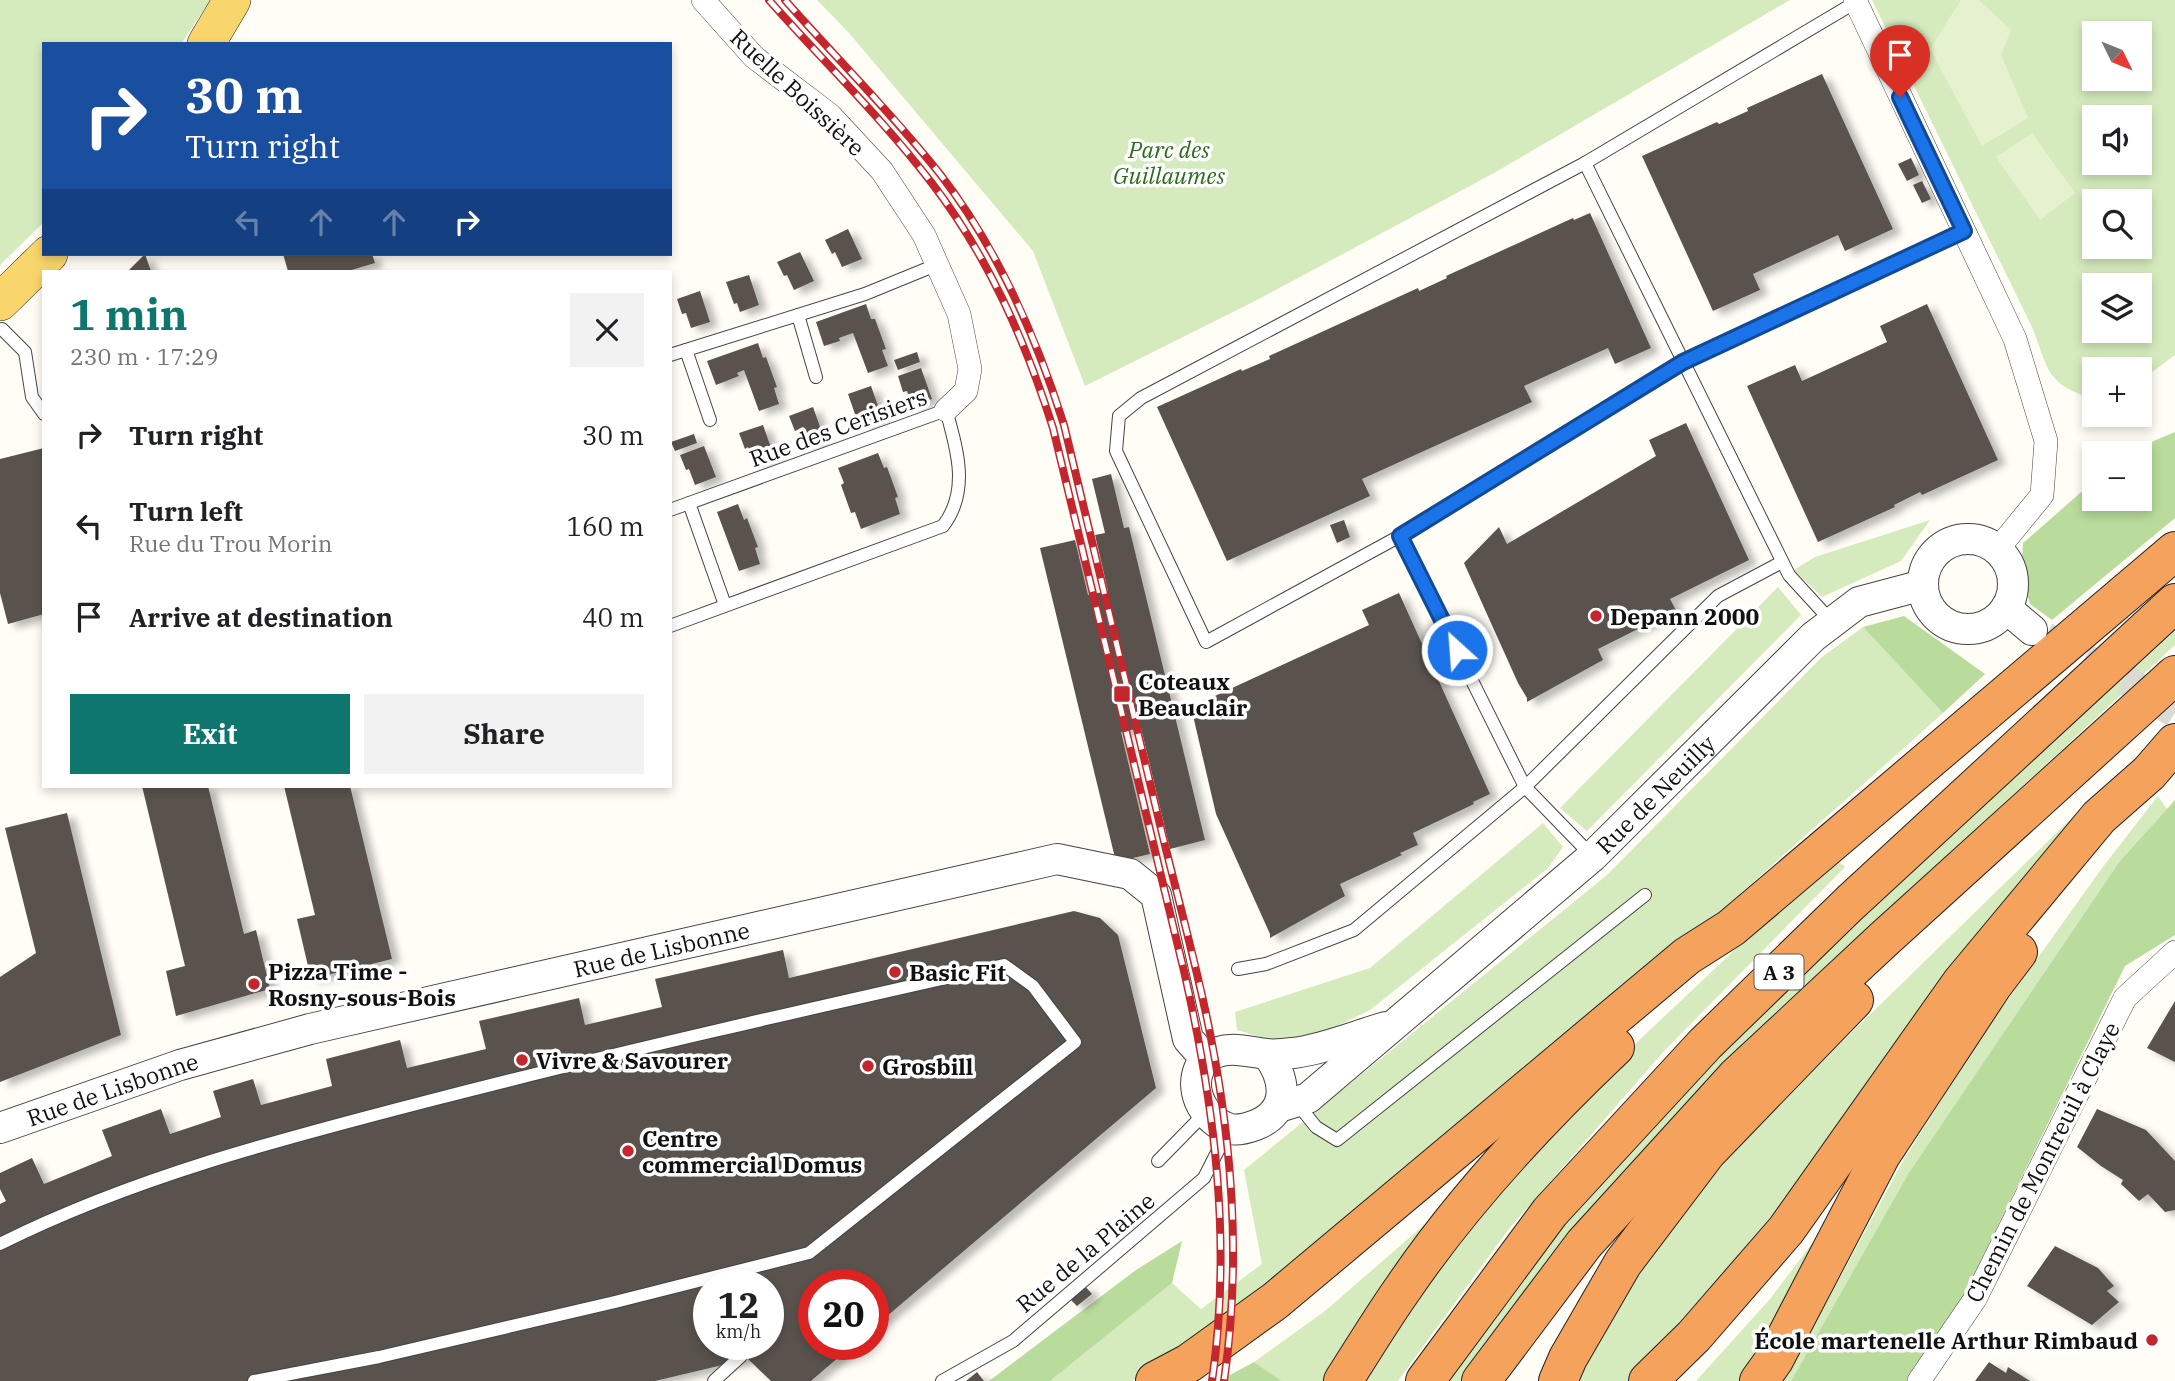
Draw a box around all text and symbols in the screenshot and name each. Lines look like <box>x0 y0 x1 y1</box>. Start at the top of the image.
north arrow <box>2082 21 2152 91</box>
map controls <box>2082 21 2152 511</box>
street label: Ruelle Boissière <box>724 22 872 162</box>
pin <box>1870 25 1930 97</box>
icon: arrive <box>1881 36 1919 74</box>
text: 30 m <box>185 63 303 126</box>
icon: right <box>70 70 161 161</box>
button: sound <box>2082 105 2152 175</box>
text: Turn right <box>185 125 340 167</box>
park label: Parc des Guillaumes <box>1113 134 1226 190</box>
button: search <box>2082 189 2152 259</box>
icon: left <box>229 203 267 241</box>
icon: ahead <box>302 203 340 241</box>
icon: ahead <box>375 203 413 241</box>
icon: right <box>448 203 486 241</box>
button: layers <box>2082 273 2152 343</box>
text: 1 min <box>70 287 188 342</box>
button: close <box>570 293 644 367</box>
text: 230 m · 17:29 <box>70 341 219 371</box>
button: + <box>2082 357 2152 427</box>
street label: Rue des Cerisiers <box>745 381 931 473</box>
icon: right <box>70 416 108 454</box>
text: Turn right <box>129 418 263 452</box>
text: 30 m <box>582 418 644 452</box>
button: − <box>2082 441 2152 511</box>
text: Turn left <box>129 494 243 528</box>
icon: left <box>70 507 108 545</box>
text: 160 m <box>566 509 644 543</box>
text: Rue du Trou Morin <box>129 528 332 558</box>
icon: arrive <box>70 598 108 636</box>
text: Arrive at destination <box>129 600 393 634</box>
text: 40 m <box>582 600 644 634</box>
place label: Depann 2000 <box>1610 601 1759 631</box>
marker: Depann 2000 <box>1588 608 1604 624</box>
position arrow <box>1420 613 1494 687</box>
place label: Coteaux Beauclair <box>1138 666 1248 722</box>
marker: Coteaux Beauclair <box>1112 684 1132 704</box>
button: Exit <box>70 694 350 774</box>
button: Share <box>364 694 644 774</box>
street label: Rue de Neuilly <box>1589 728 1722 860</box>
street label: Rue de Lisbonne <box>570 914 752 984</box>
road number: A 3 <box>1754 954 1803 990</box>
place label: Pizza Time - Rosny-sous-Bois <box>268 956 456 1012</box>
place label: Basic Fit <box>909 957 1006 987</box>
marker: Basic Fit <box>887 964 903 980</box>
marker: Pizza Time - Rosny-sous-Bois <box>246 976 262 992</box>
street label: Chemin de Montreuil à Claye <box>1958 1017 2126 1307</box>
place label: Vivre & Savourer <box>536 1045 729 1075</box>
street label: Rue de Lisbonne <box>23 1046 202 1133</box>
place label: Grosbill <box>882 1051 973 1081</box>
marker: Vivre & Savourer <box>514 1052 530 1068</box>
marker: Grosbill <box>860 1058 876 1074</box>
place label: Centre commercial Domus <box>642 1123 862 1179</box>
marker: Centre commercial Domus <box>620 1143 636 1159</box>
street label: Rue de la Plaine <box>1010 1185 1160 1319</box>
speed limit sign: 20 <box>798 1269 889 1360</box>
text: 12 <box>717 1282 760 1328</box>
text: km/h <box>716 1320 761 1343</box>
place label: École martenelle Arthur Rimbaud <box>1754 1325 2138 1355</box>
marker: École martenelle Arthur Rimbaud <box>2144 1332 2160 1348</box>

